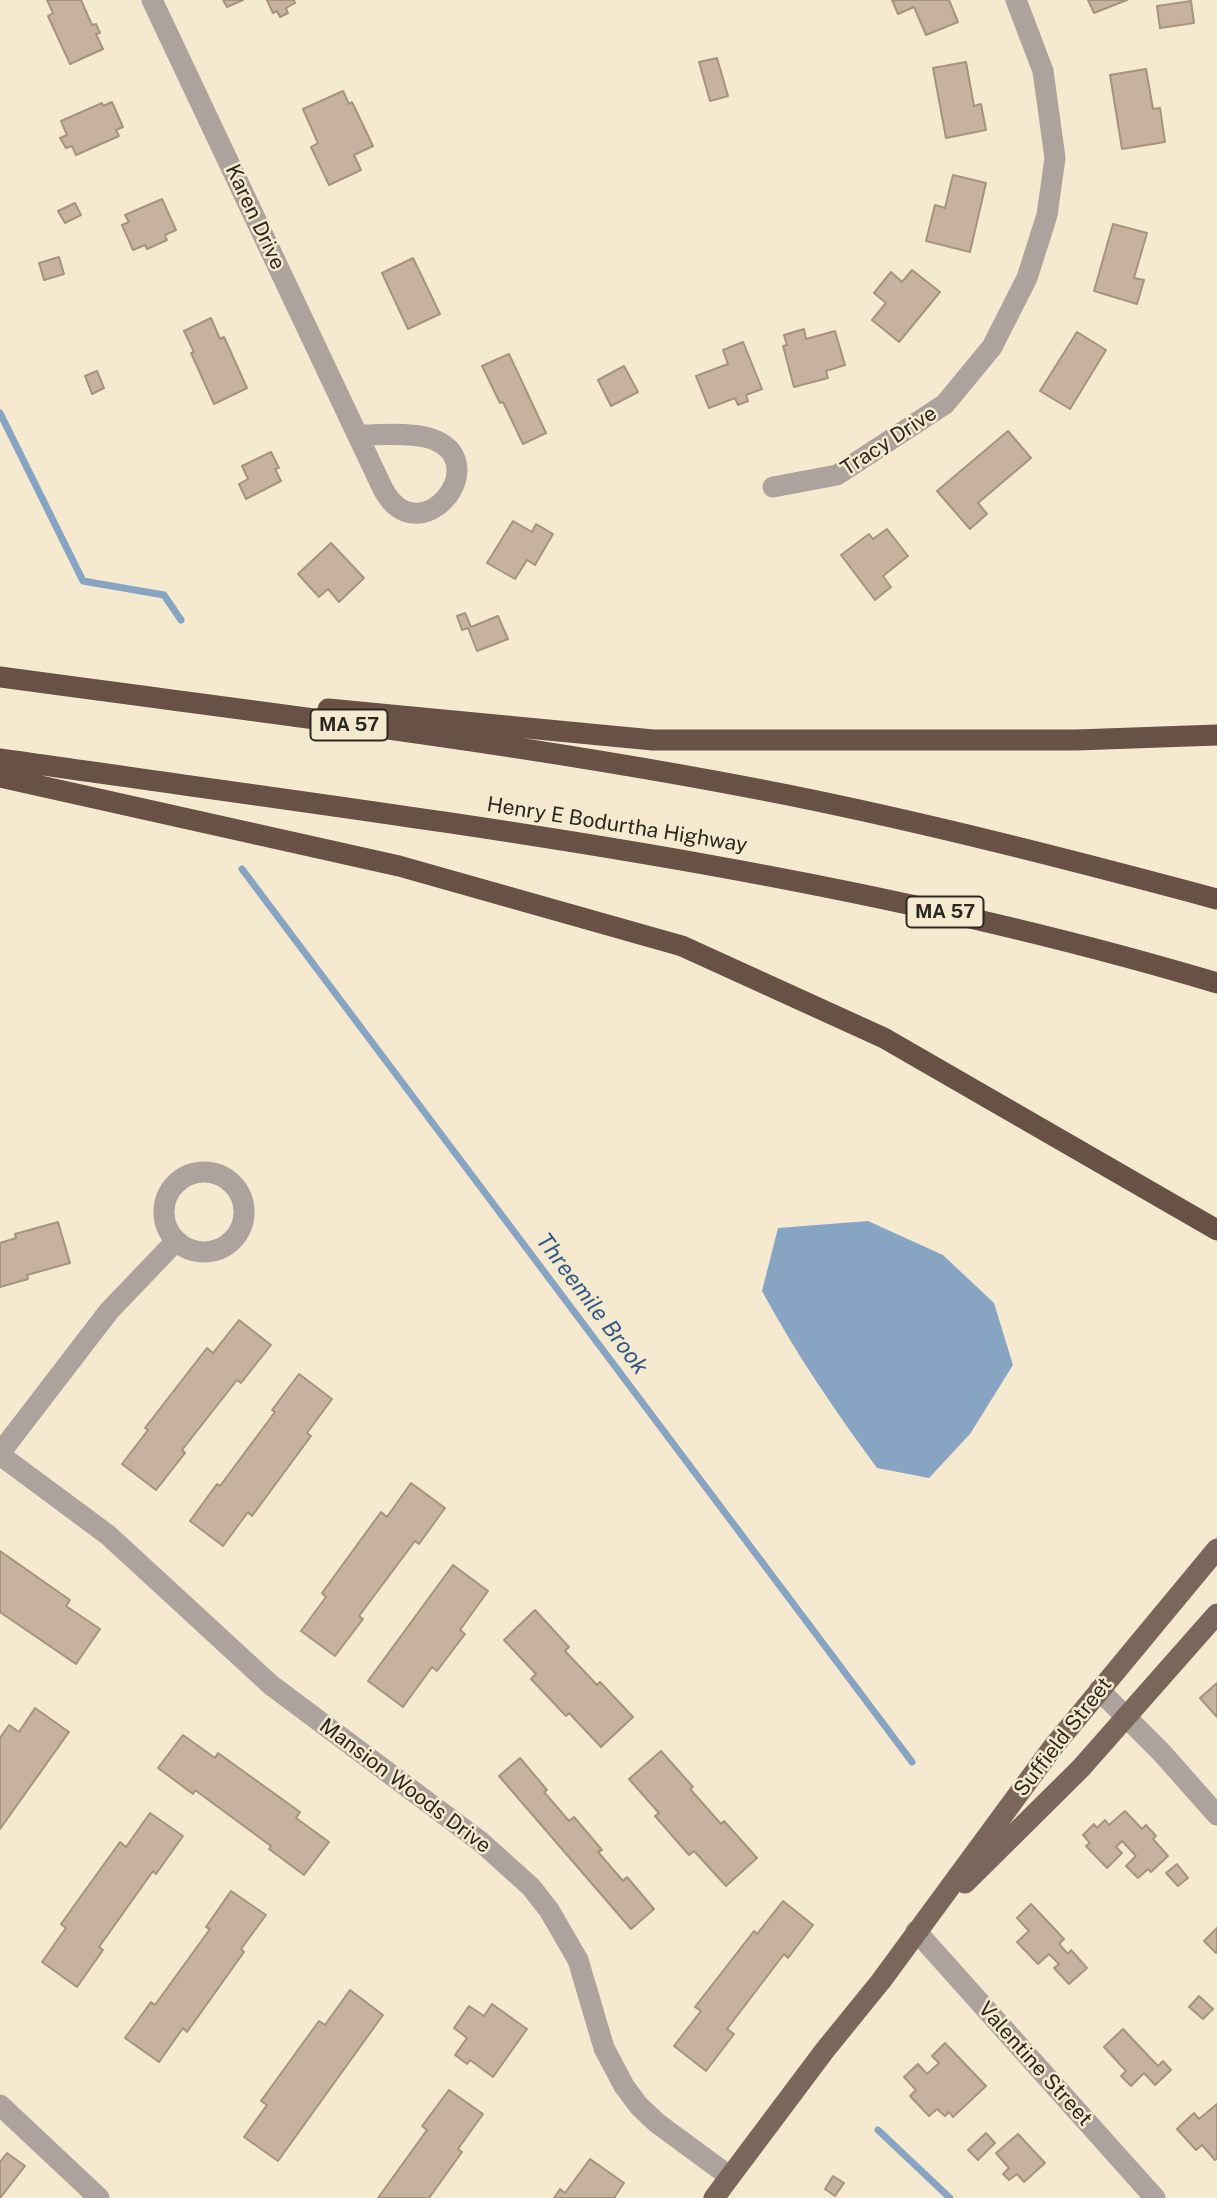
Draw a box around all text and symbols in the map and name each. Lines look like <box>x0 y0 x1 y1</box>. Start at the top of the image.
street label: Karen Drive <box>220 160 290 274</box>
street label: Tracy Drive <box>836 401 942 481</box>
road number: MA 57 <box>310 710 388 740</box>
street label: Henry E Bodurtha Highway <box>485 792 749 858</box>
road number: MA 57 <box>906 896 984 928</box>
water label: Threemile Brook <box>530 1228 654 1380</box>
street label: Suffield Street <box>1009 1672 1117 1802</box>
street label: Mansion Woods Drive <box>314 1713 496 1859</box>
street label: Valentine Street <box>973 1997 1097 2131</box>

